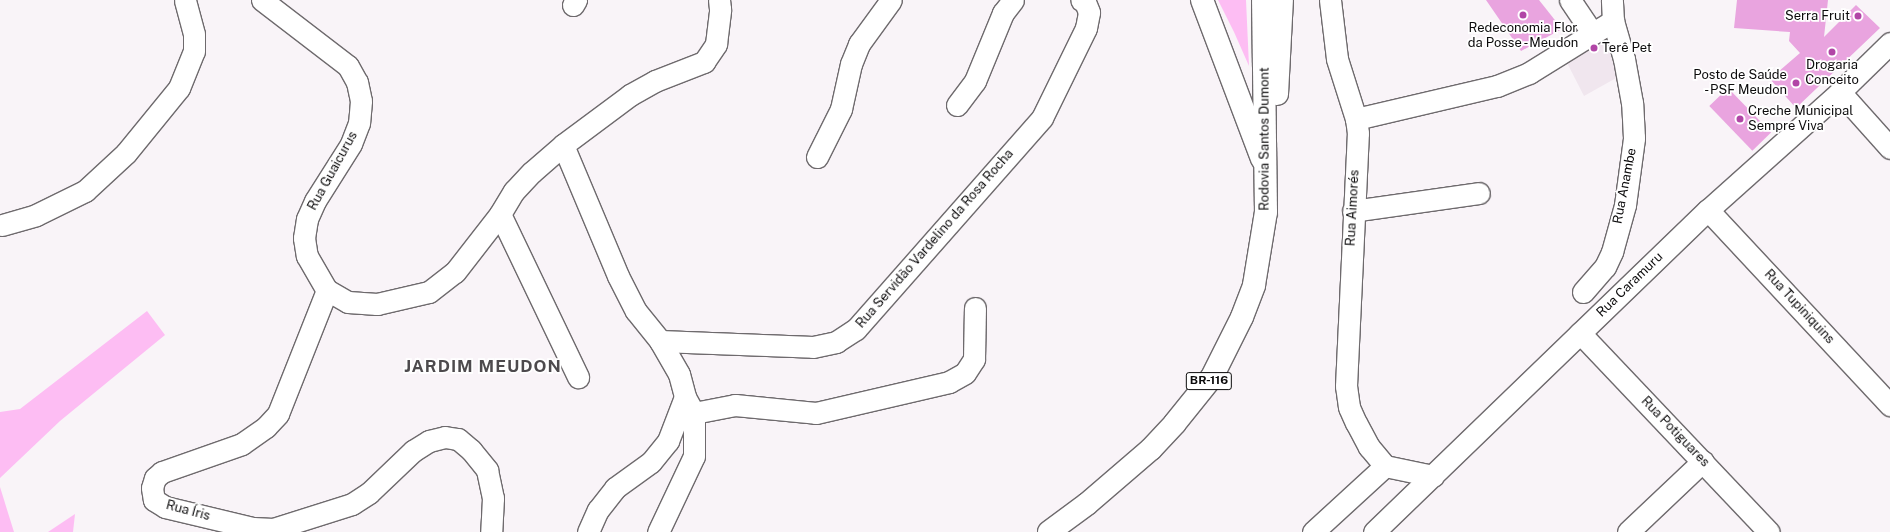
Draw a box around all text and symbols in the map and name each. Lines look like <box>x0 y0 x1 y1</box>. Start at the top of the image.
place label: Serra Fruit <box>1785 8 1850 24</box>
marker: Redeconomia Flor da Posse - Meudon <box>1518 10 1528 20</box>
marker: Serra Fruit <box>1853 11 1863 21</box>
place label: Redeconomia Flor da Posse - Meudon <box>1466 21 1580 52</box>
place label: Terê Pet <box>1602 40 1652 56</box>
marker: Terê Pet <box>1589 43 1599 53</box>
marker: Drogaria Conceito <box>1827 47 1837 57</box>
place label: Drogaria Conceito <box>1805 58 1859 89</box>
street label: Rodovia Santos Dumont <box>1257 67 1273 211</box>
place label: Posto de Saúde - PSF Meudon <box>1693 68 1787 99</box>
marker: Posto de Saúde - PSF Meudon <box>1790 77 1802 89</box>
place label: Creche Municipal Sempre Viva <box>1748 104 1853 135</box>
marker: Creche Municipal Sempre Viva <box>1735 114 1745 124</box>
street label: Rua Guaicurus <box>305 129 361 213</box>
street label: Rua Servidão Vardelino da Rosa Rocha <box>853 146 1017 332</box>
street label: Rua Anambe <box>1610 147 1640 225</box>
street label: Rua Aimorés <box>1343 169 1363 247</box>
street label: Rua Caramuru <box>1594 249 1666 321</box>
street label: Rua Tupiniquins <box>1761 267 1837 347</box>
district label: JARDIM MEUDON <box>404 357 562 377</box>
road number: BR-116 <box>1185 371 1233 391</box>
street label: Rua Potiguares <box>1638 394 1712 470</box>
street label: Rua Íris <box>164 498 212 524</box>

